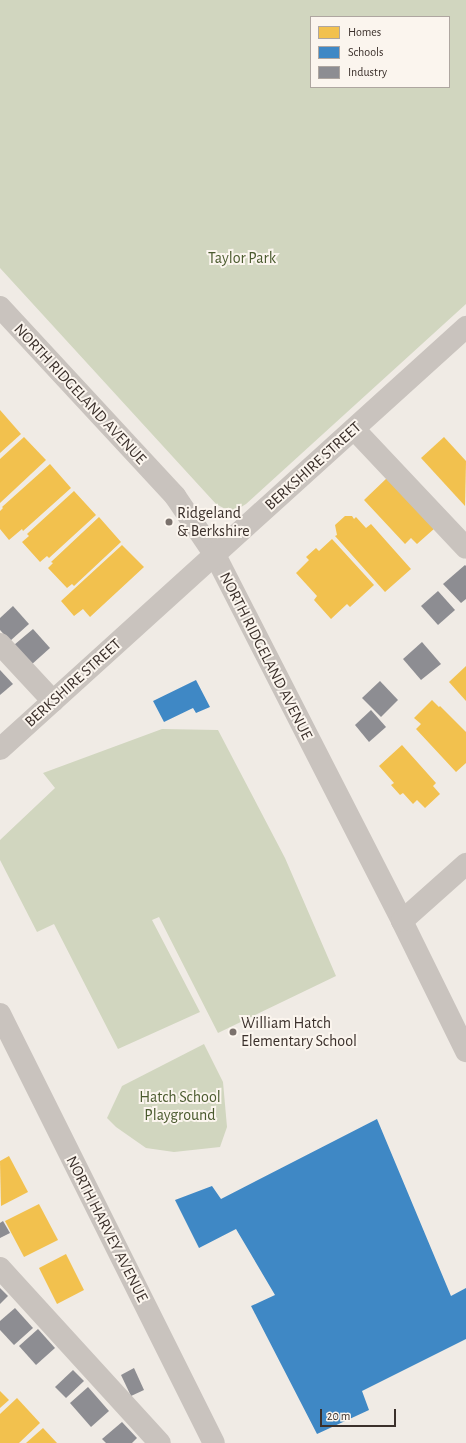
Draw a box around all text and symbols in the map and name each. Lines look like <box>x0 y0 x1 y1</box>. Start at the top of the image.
legend <box>310 16 450 88</box>
text: Homes <box>348 26 381 38</box>
text: Schools <box>348 46 383 58</box>
text: Industry <box>348 66 387 78</box>
park label: Taylor Park <box>208 248 276 268</box>
street label: NORTH RIDGELAND AVENUE <box>10 320 150 468</box>
street label: BERKSHIRE STREET <box>261 418 365 514</box>
place label: Ridgeland & Berkshire <box>177 503 250 541</box>
marker: Ridgeland & Berkshire <box>164 517 174 527</box>
street label: NORTH RIDGELAND AVENUE <box>215 569 317 743</box>
street label: BERKSHIRE STREET <box>21 635 125 731</box>
place label: William Hatch Elementary School <box>241 1013 357 1051</box>
marker: William Hatch Elementary School <box>228 1027 238 1037</box>
park label: Hatch School Playground <box>139 1087 221 1125</box>
street label: NORTH HARVEY AVENUE <box>62 1153 152 1305</box>
scale bar <box>322 1401 398 1427</box>
text: 20 m <box>327 1410 350 1422</box>

